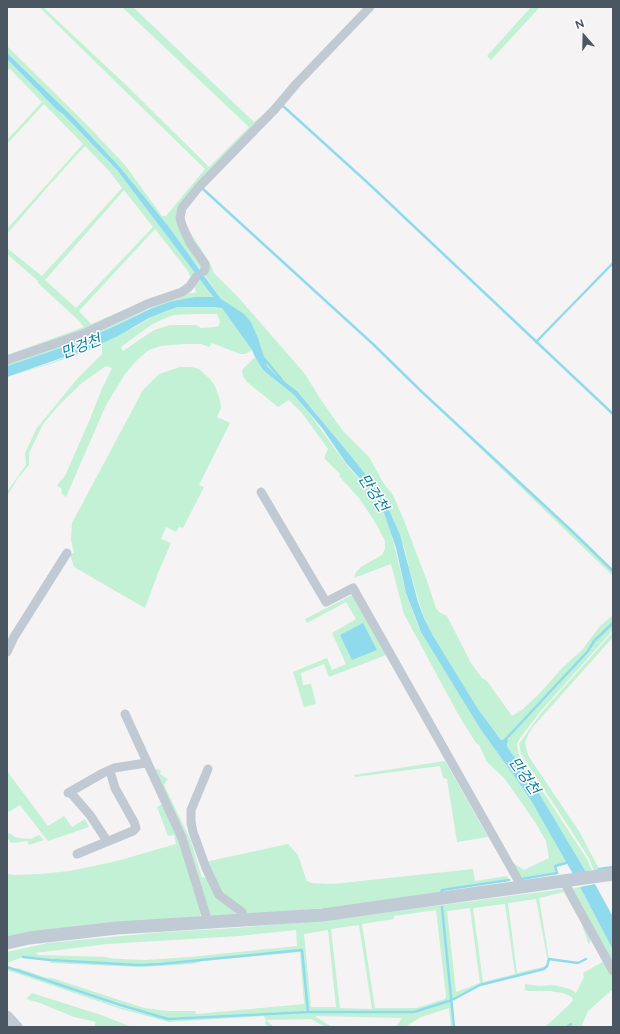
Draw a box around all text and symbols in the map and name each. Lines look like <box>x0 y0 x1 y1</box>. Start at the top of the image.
north arrow <box>564 16 604 56</box>
text: N <box>573 17 586 32</box>
water label: 만겅천 <box>58 331 104 363</box>
water label: 만겅천 <box>354 471 392 515</box>
water label: 만겅천 <box>505 754 543 798</box>

